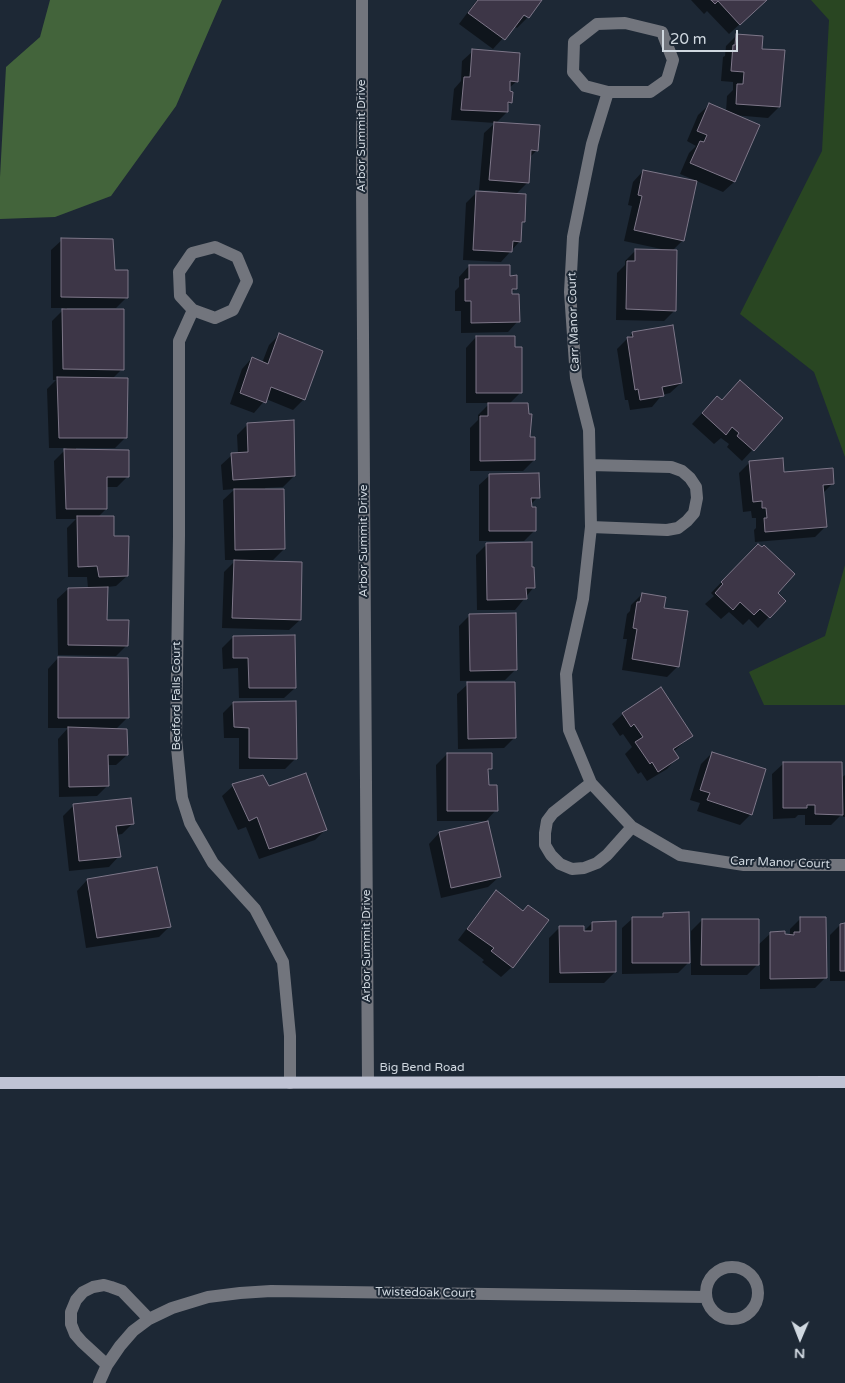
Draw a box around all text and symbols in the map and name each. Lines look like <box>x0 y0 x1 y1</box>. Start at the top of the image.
scale bar <box>665 20 741 52</box>
text: 20 m <box>670 30 707 48</box>
street label: Arbor Summit Drive <box>355 80 369 192</box>
street label: Carr Manor Court <box>565 272 583 372</box>
street label: Arbor Summit Drive <box>357 485 371 597</box>
street label: Bedford Falls Court <box>170 641 184 751</box>
street label: Carr Manor Court <box>730 854 830 872</box>
street label: Arbor Summit Drive <box>360 890 374 1002</box>
street label: Big Bend Road <box>379 1061 465 1075</box>
street label: Twistedoak Court <box>375 1285 475 1301</box>
north arrow <box>775 1313 825 1363</box>
text: N <box>794 1345 806 1362</box>

